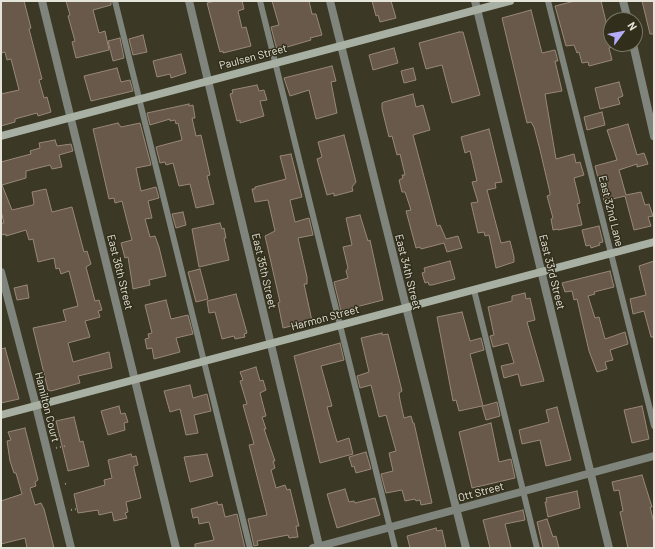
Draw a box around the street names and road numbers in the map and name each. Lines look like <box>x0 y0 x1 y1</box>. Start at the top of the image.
street label: Paulsen Street <box>218 42 288 72</box>
street label: East 32nd Lane <box>596 174 626 248</box>
street label: East 35th Street <box>249 232 279 310</box>
street label: East 36th Street <box>104 233 136 311</box>
street label: East 34th Street <box>392 233 424 311</box>
street label: East 33rd Street <box>536 233 568 311</box>
street label: Harmon Street <box>289 303 361 333</box>
street label: Hamilton Court <box>32 371 62 443</box>
street label: Ott Street <box>457 480 505 504</box>

